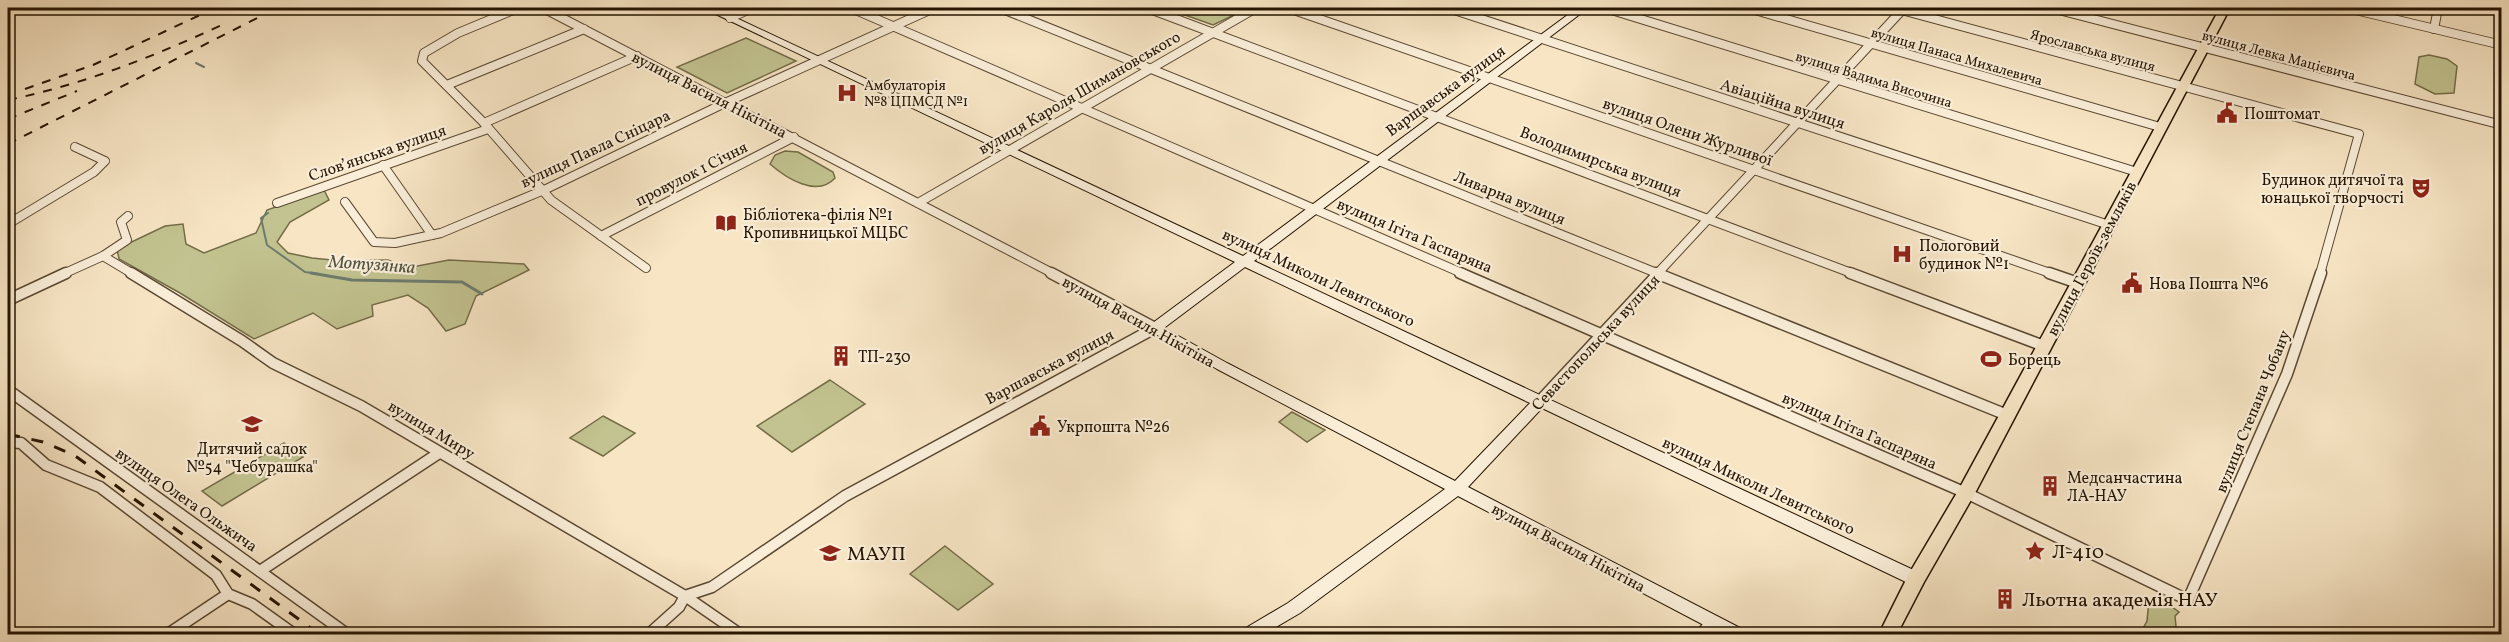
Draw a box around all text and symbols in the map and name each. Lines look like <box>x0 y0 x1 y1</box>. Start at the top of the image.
street label: вулиця Панаса Михалевича <box>1869 24 2045 91</box>
street label: Ярославська вулиця <box>2028 26 2157 77</box>
street label: вулиця Кароля Шимановського <box>975 27 1185 161</box>
street label: вулиця Левка Мацієвича <box>2200 27 2358 86</box>
street label: Варшавська вулиця <box>1382 41 1510 143</box>
street label: вулиця Василя Нікітіна <box>628 47 791 145</box>
street label: вулиця Вадима Височина <box>1793 48 1954 113</box>
street label: Авіаційна вулиця <box>1717 74 1848 135</box>
place label: Амбулаторія №8 ЦПМСД №1 <box>864 77 968 112</box>
hospital icon: Амбулаторія №8 ЦПМСД №1 <box>835 81 859 105</box>
street label: вулиця Олени Журливої <box>1599 93 1775 172</box>
public building icon: Поштомат <box>2215 101 2239 125</box>
place label: Поштомат <box>2244 104 2320 126</box>
street label: вулиця Павла Сніцара <box>517 105 674 194</box>
street label: Словʼянська вулиця <box>306 120 449 188</box>
street label: Володимирська вулиця <box>1516 122 1684 204</box>
street label: провулок 1 Січня <box>632 137 752 213</box>
street label: Ливарна вулиця <box>1450 166 1568 231</box>
place label: Будинок дитячої та юнацької творчості <box>2261 170 2404 210</box>
theatre icon: Будинок дитячої та юнацької творчості <box>2409 176 2433 200</box>
street label: вулиця Героїв-земляків <box>2043 178 2143 340</box>
street label: вулиця Ігіта Гаспаряна <box>1333 194 1496 280</box>
place label: Бібліотека-філія №1 Кропивницької МЦБС <box>743 205 909 245</box>
library icon: Бібліотека-філія №1 Кропивницької МЦБС <box>714 211 738 235</box>
street label: вулиця Миколи Левитського <box>1218 224 1418 333</box>
place label: Пологовий будинок №1 <box>1919 236 2009 276</box>
hospital icon: Пологовий будинок №1 <box>1890 242 1914 266</box>
water label: Мотузянка <box>327 250 416 281</box>
street label: Севастопольська вулиця <box>1527 270 1666 416</box>
public building icon: Нова Пошта №6 <box>2120 271 2144 295</box>
street label: вулиця Василя Нікітіна <box>1058 272 1218 374</box>
place label: Нова Пошта №6 <box>2149 274 2268 296</box>
street label: Варшавська вулиця <box>982 324 1118 411</box>
street label: вулиця Степана Чобану <box>2211 327 2297 496</box>
building icon: ТП-230 <box>829 344 853 368</box>
place label: ТП-230 <box>858 347 911 369</box>
sports icon: Борець <box>1979 347 2003 371</box>
place label: Борець <box>2008 350 2061 372</box>
street label: вулиця Ігіта Гаспаряна <box>1778 388 1940 476</box>
street label: вулиця Миру <box>383 396 479 466</box>
school or university icon: Дитячий садок №54 "Чебурашка" <box>240 412 264 436</box>
public building icon: Укрпошта №26 <box>1028 414 1052 438</box>
place label: Укрпошта №26 <box>1057 417 1170 439</box>
street label: вулиця Миколи Левитського <box>1658 432 1858 541</box>
place label: Дитячий садок №54 "Чебурашка" <box>186 439 318 479</box>
street label: вулиця Олега Ольжича <box>110 443 261 558</box>
place label: Медсанчастина ЛА-НАУ <box>2067 468 2182 508</box>
building icon: Медсанчастина ЛА-НАУ <box>2038 474 2062 498</box>
street label: вулиця Василя Нікітіна <box>1487 499 1649 599</box>
place icon: Л-410 <box>2023 539 2047 563</box>
place label: Л-410 <box>2052 539 2104 567</box>
school or university icon: МАУП <box>818 541 842 565</box>
place label: МАУП <box>847 541 906 569</box>
building icon: Льотна академія НАУ <box>1993 587 2017 611</box>
place label: Льотна академія НАУ <box>2022 587 2218 615</box>

